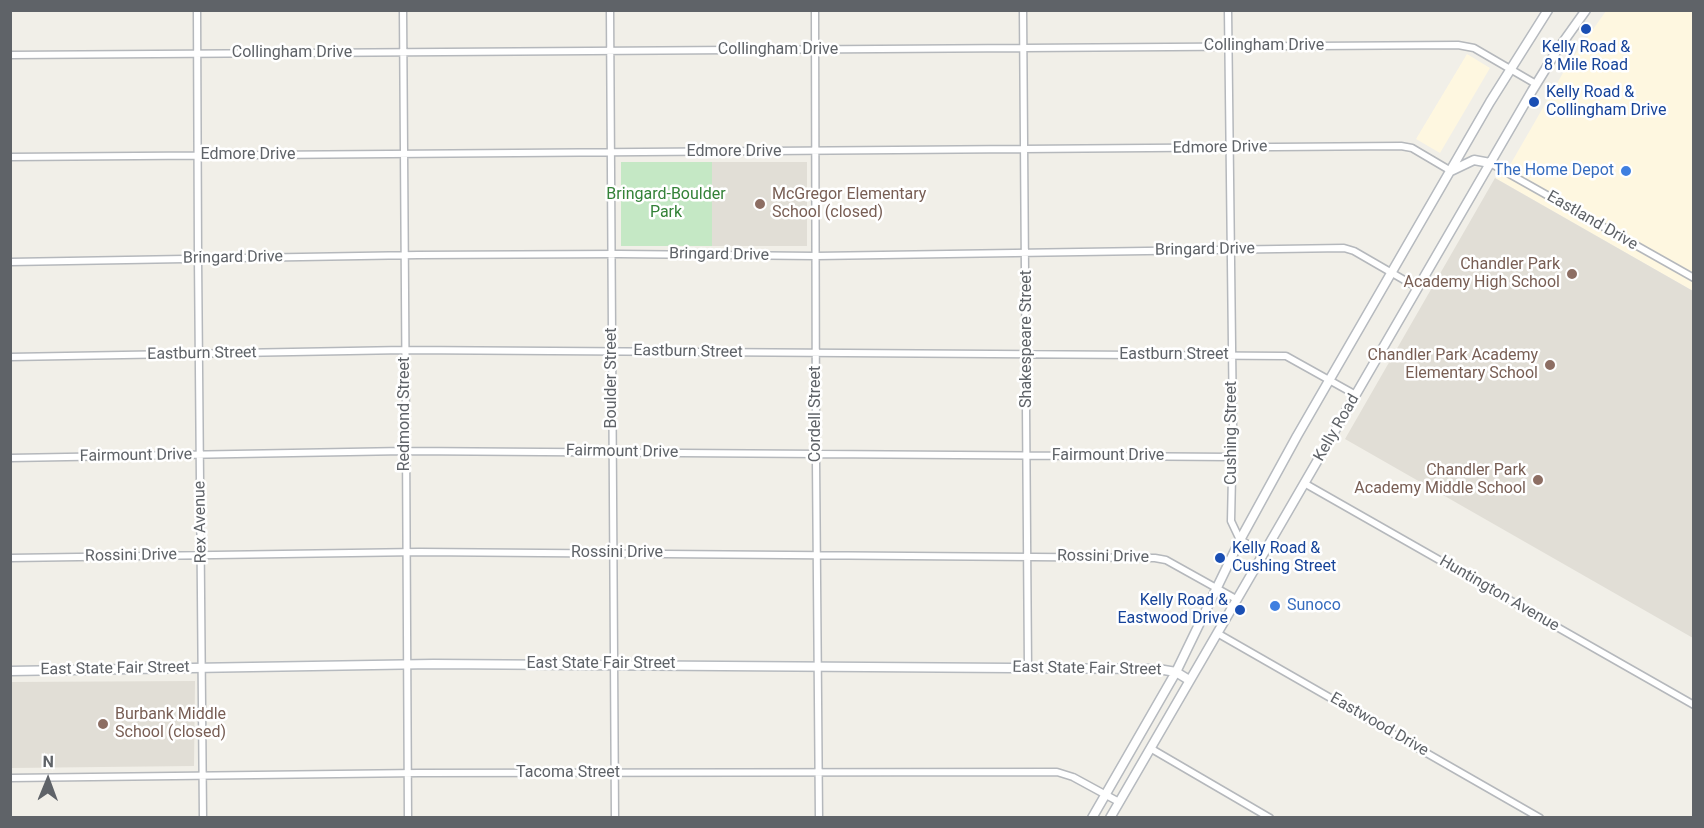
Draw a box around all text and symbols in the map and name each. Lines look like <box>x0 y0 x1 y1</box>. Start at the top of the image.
marker: Kelly Road & 8 Mile Road <box>1579 22 1593 36</box>
street label: Collingham Drive <box>1204 36 1324 56</box>
place label: Kelly Road & 8 Mile Road <box>1542 38 1630 76</box>
street label: Collingham Drive <box>718 40 838 60</box>
street label: Collingham Drive <box>232 43 352 63</box>
place label: Kelly Road & Collingham Drive <box>1546 83 1666 121</box>
marker: Kelly Road & Collingham Drive <box>1527 95 1541 109</box>
street label: Edmore Drive <box>1172 138 1268 158</box>
street label: Edmore Drive <box>687 142 781 162</box>
street label: Edmore Drive <box>201 145 295 165</box>
place label: The Home Depot <box>1494 161 1614 181</box>
marker: The Home Depot <box>1619 164 1633 178</box>
park label: Bringard-Boulder Park <box>606 185 726 223</box>
place label: McGregor Elementary School (closed) <box>772 185 926 223</box>
street label: Eastland Drive <box>1543 187 1641 255</box>
marker: McGregor Elementary School (closed) <box>753 197 767 211</box>
street label: Bringard Drive <box>1155 240 1255 260</box>
street label: Bringard Drive <box>669 245 769 265</box>
street label: Bringard Drive <box>183 248 283 268</box>
place label: Chandler Park Academy High School <box>1404 255 1560 293</box>
marker: Chandler Park Academy High School <box>1565 267 1579 281</box>
street label: Shakespeare Street <box>1017 270 1037 408</box>
street label: Boulder Street <box>602 328 622 428</box>
street label: Eastburn Street <box>633 341 743 363</box>
street label: Eastburn Street <box>147 343 257 365</box>
street label: Eastburn Street <box>1119 345 1229 365</box>
place label: Chandler Park Academy Elementary School <box>1368 346 1538 384</box>
street label: Redmond Street <box>395 357 415 471</box>
marker: Chandler Park Academy Elementary School <box>1543 358 1557 372</box>
street label: Cordell Street <box>806 366 826 462</box>
street label: Cushing Street <box>1222 381 1242 485</box>
street label: Kelly Road <box>1310 391 1364 465</box>
street label: Fairmount Drive <box>566 441 678 463</box>
street label: Fairmount Drive <box>80 445 192 467</box>
street label: Fairmount Drive <box>1052 446 1164 466</box>
place label: Chandler Park Academy Middle School <box>1354 461 1526 499</box>
marker: Chandler Park Academy Middle School <box>1531 473 1545 487</box>
street label: Rex Avenue <box>191 481 211 563</box>
place label: Kelly Road & Cushing Street <box>1232 539 1336 577</box>
street label: Rossini Drive <box>571 543 663 563</box>
street label: Rossini Drive <box>85 546 177 566</box>
street label: Rossini Drive <box>1057 547 1149 567</box>
marker: Kelly Road & Cushing Street <box>1213 551 1227 565</box>
street label: Huntington Avenue <box>1436 552 1562 636</box>
place label: Kelly Road & Eastwood Drive <box>1118 591 1228 629</box>
place label: Sunoco <box>1287 596 1341 616</box>
marker: Sunoco <box>1268 599 1282 613</box>
marker: Kelly Road & Eastwood Drive <box>1233 603 1247 617</box>
street label: East State Fair Street <box>526 654 676 674</box>
street label: East State Fair Street <box>40 658 190 680</box>
street label: East State Fair Street <box>1012 658 1162 680</box>
street label: Eastwood Drive <box>1326 689 1432 761</box>
place label: Burbank Middle School (closed) <box>115 705 226 743</box>
marker: Burbank Middle School (closed) <box>96 717 110 731</box>
north arrow <box>18 750 78 810</box>
text: N <box>43 752 54 771</box>
street label: Tacoma Street <box>516 763 620 783</box>

